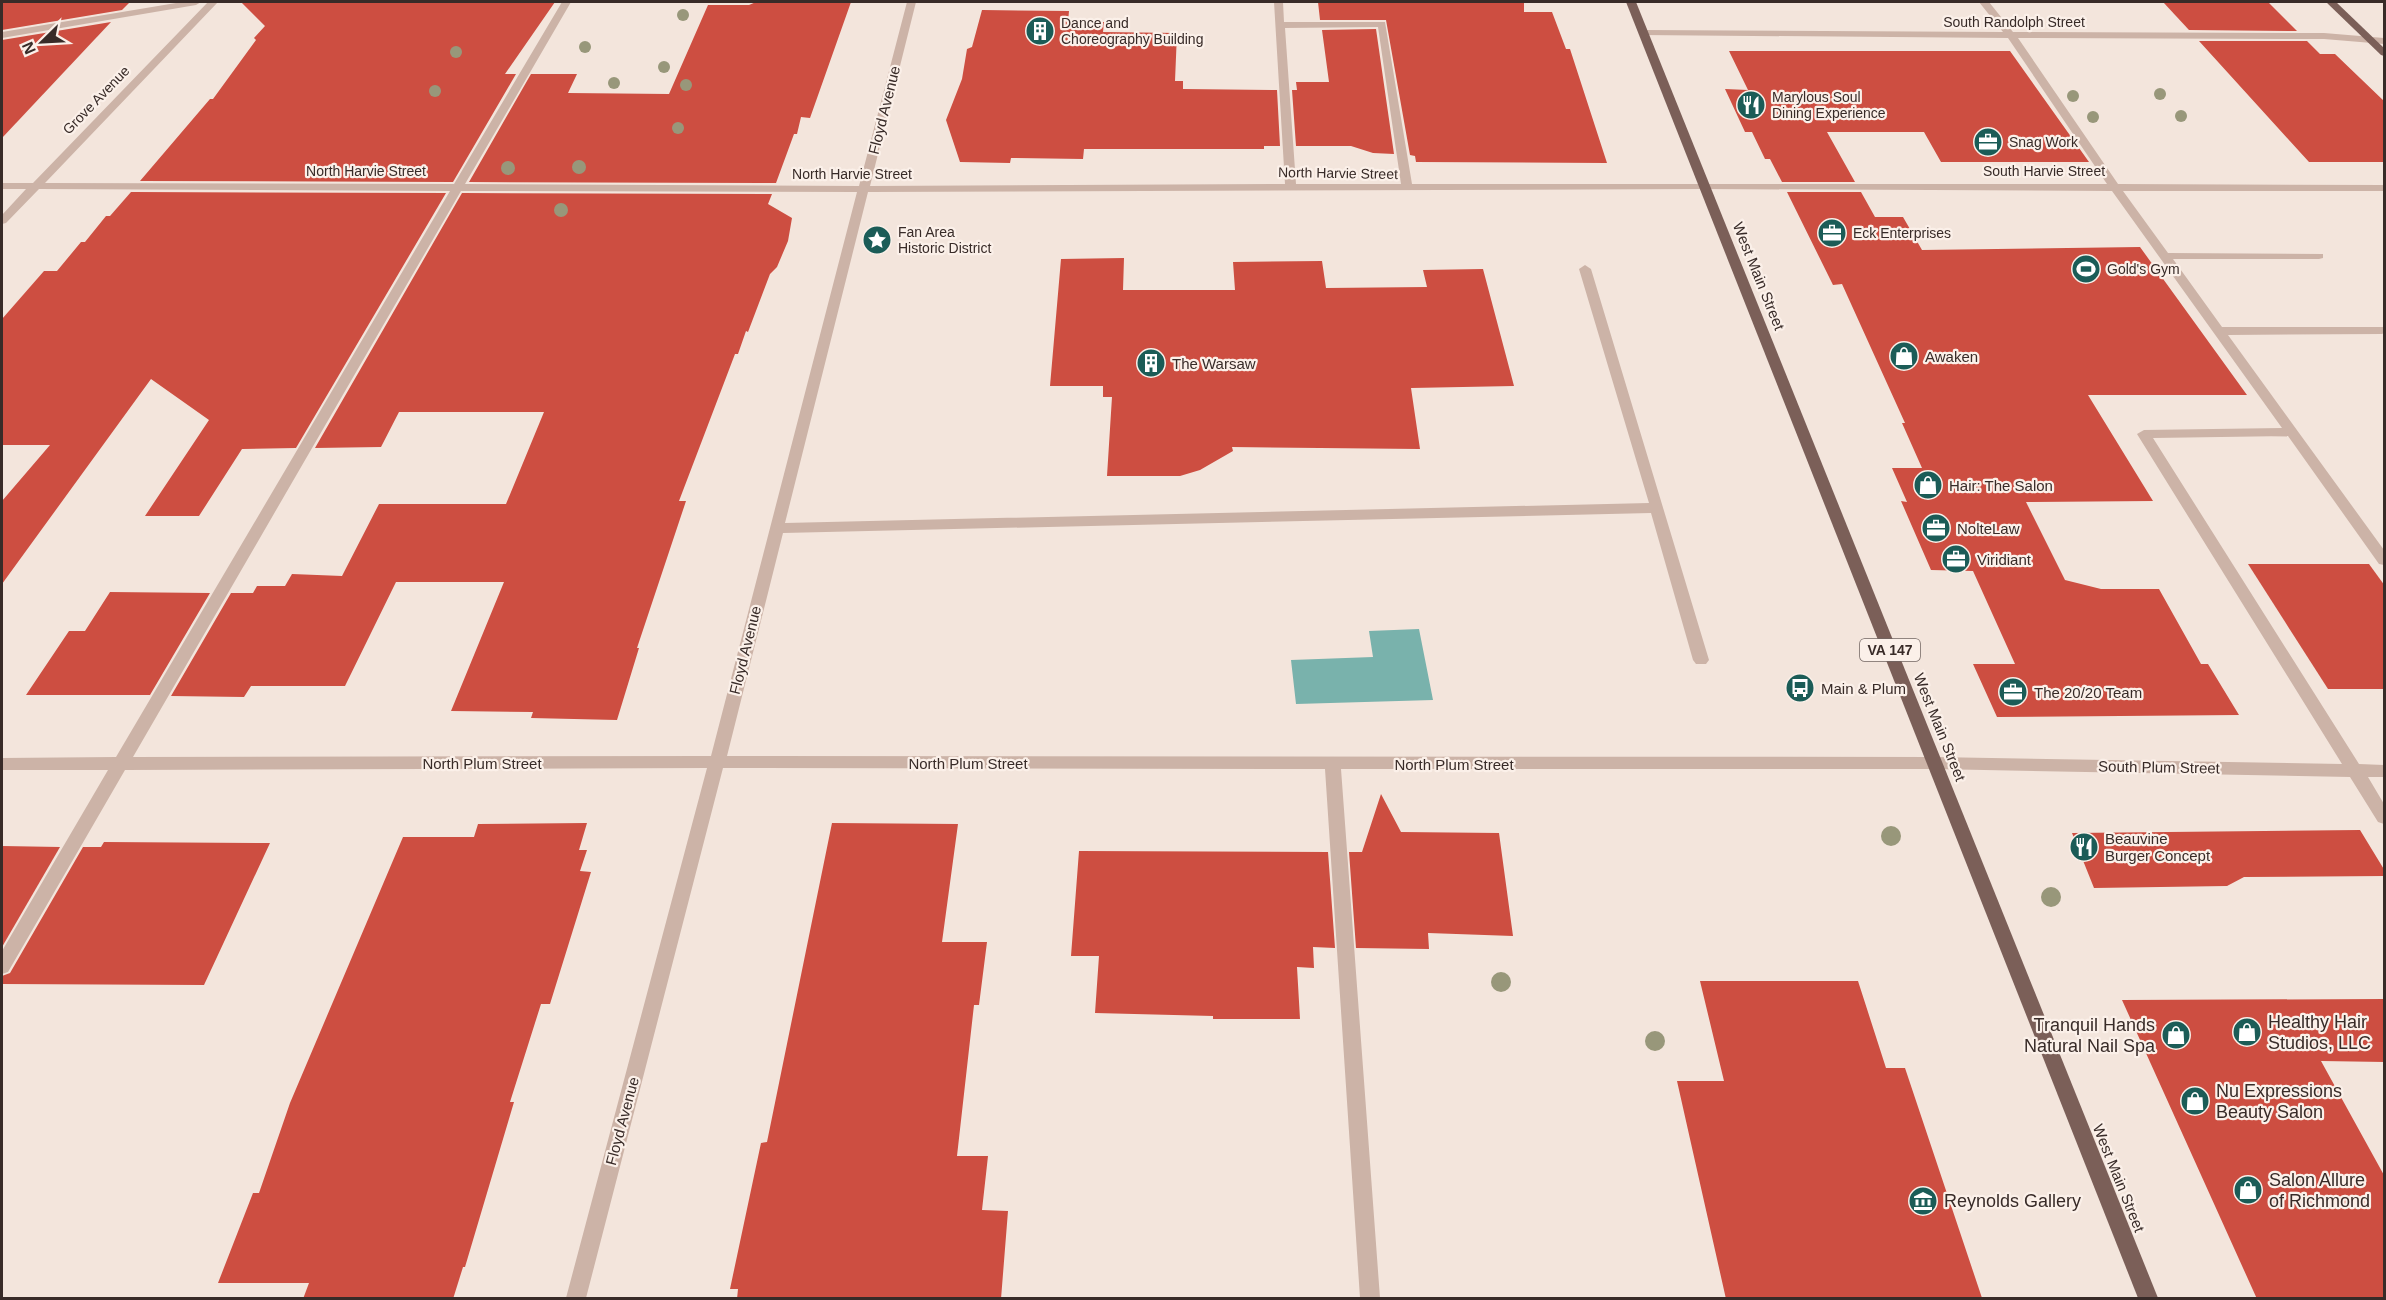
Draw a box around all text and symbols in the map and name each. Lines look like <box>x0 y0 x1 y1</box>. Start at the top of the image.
north arrow <box>12 12 72 72</box>
street label: South Randolph Street <box>1943 14 2085 30</box>
building icon: Dance and Choreography Building <box>1024 15 1056 47</box>
place label: Dance and Choreography Building <box>1061 15 1203 47</box>
text: N <box>19 39 39 57</box>
street label: Grove Avenue <box>60 62 133 137</box>
street label: Floyd Avenue <box>865 64 903 156</box>
restaurant icon: Marylous Soul Dining Experience <box>1735 89 1767 121</box>
place label: Marylous Soul Dining Experience <box>1772 89 1886 121</box>
office icon: Snag Work <box>1972 126 2004 158</box>
place label: Snag Work <box>2009 134 2079 150</box>
street label: North Harvie Street <box>306 163 426 179</box>
street label: South Harvie Street <box>1983 163 2105 179</box>
street label: North Harvie Street <box>1278 164 1398 182</box>
street label: North Harvie Street <box>792 166 912 182</box>
office icon: Eck Enterprises <box>1816 217 1848 249</box>
street label: West Main Street <box>1730 220 1789 333</box>
place icon: Fan Area Historic District <box>861 224 893 256</box>
place label: Fan Area Historic District <box>898 224 991 256</box>
place label: Eck Enterprises <box>1853 225 1951 241</box>
sports icon: Gold's Gym <box>2070 253 2102 285</box>
place label: Gold's Gym <box>2107 261 2180 277</box>
shop icon: Awaken <box>1888 340 1920 372</box>
building icon: The Warsaw <box>1135 347 1167 379</box>
place label: Awaken <box>1925 348 1978 365</box>
place label: The Warsaw <box>1172 355 1256 372</box>
shop icon: Hair: The Salon <box>1912 469 1944 501</box>
place label: Hair: The Salon <box>1949 477 2053 494</box>
office icon: NolteLaw <box>1920 512 1952 544</box>
place label: NolteLaw <box>1957 520 2020 537</box>
office icon: Viridiant <box>1940 543 1972 575</box>
place label: Viridiant <box>1977 551 2032 568</box>
street label: Floyd Avenue <box>726 604 764 696</box>
road number: VA 147 <box>1860 639 1920 661</box>
street label: West Main Street <box>1911 671 1970 784</box>
bus stop icon: Main & Plum <box>1784 672 1816 704</box>
office icon: The 20/20 Team <box>1997 676 2029 708</box>
place label: Main & Plum <box>1821 680 1906 697</box>
place label: The 20/20 Team <box>2034 684 2142 701</box>
street label: North Plum Street <box>422 755 542 772</box>
street label: North Plum Street <box>908 755 1028 772</box>
street label: North Plum Street <box>1394 756 1514 773</box>
street label: South Plum Street <box>2098 757 2221 777</box>
place label: Beauvine Burger Concept <box>2105 830 2211 864</box>
restaurant icon: Beauvine Burger Concept <box>2068 831 2100 863</box>
place label: Healthy Hair Studios, LLC <box>2268 1012 2371 1053</box>
place label: Tranquil Hands Natural Nail Spa <box>2024 1015 2156 1056</box>
shop icon: Healthy Hair Studios, LLC <box>2231 1016 2263 1048</box>
shop icon: Tranquil Hands Natural Nail Spa <box>2160 1019 2192 1051</box>
street label: Floyd Avenue <box>602 1075 642 1167</box>
place label: Nu Expressions Beauty Salon <box>2216 1081 2342 1122</box>
shop icon: Nu Expressions Beauty Salon <box>2179 1085 2211 1117</box>
street label: West Main Street <box>2090 1122 2149 1235</box>
place label: Salon Allure of Richmond <box>2269 1170 2370 1211</box>
shop icon: Salon Allure of Richmond <box>2232 1174 2264 1206</box>
museum icon: Reynolds Gallery <box>1907 1185 1939 1217</box>
place label: Reynolds Gallery <box>1944 1191 2081 1211</box>

